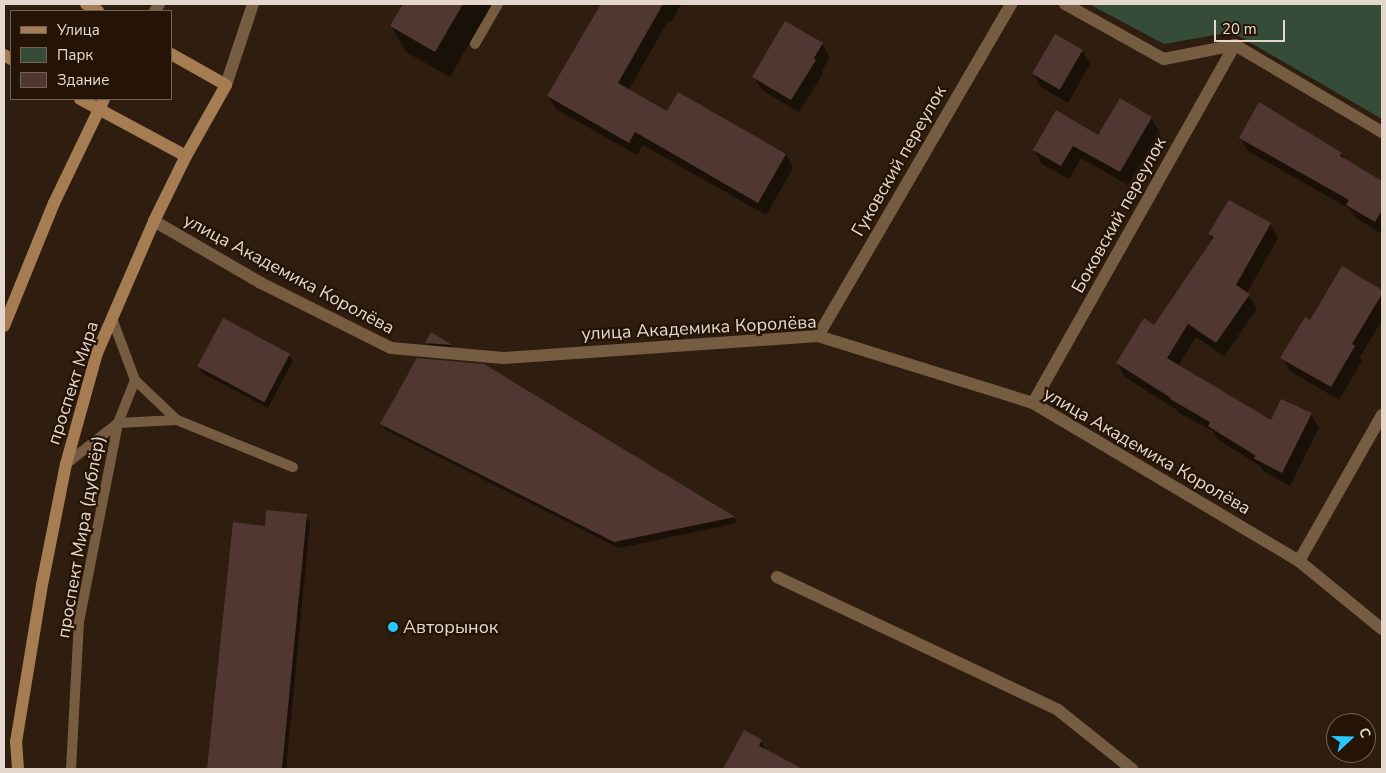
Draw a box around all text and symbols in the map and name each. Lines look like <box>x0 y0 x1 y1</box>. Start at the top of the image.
legend <box>10 10 172 100</box>
scale bar <box>1216 10 1287 42</box>
text: 20 m <box>1222 19 1257 39</box>
text: Улица <box>57 20 100 40</box>
text: Парк <box>57 45 93 65</box>
text: Здание <box>57 70 109 90</box>
street label: Гуковский переулок <box>847 82 951 240</box>
street label: Боковский переулок <box>1067 133 1171 297</box>
street label: улица Академика Королёва <box>180 209 398 339</box>
street label: улица Академика Королёва <box>581 311 817 345</box>
street label: проспект Мира <box>43 319 103 447</box>
street label: улица Академика Королёва <box>1040 383 1254 519</box>
street label: проспект Мира (дублёр) <box>53 434 109 640</box>
place label: Авторынок <box>403 616 498 638</box>
marker: Авторынок <box>387 621 399 633</box>
north arrow <box>1326 713 1376 763</box>
text: С <box>1354 725 1375 741</box>

